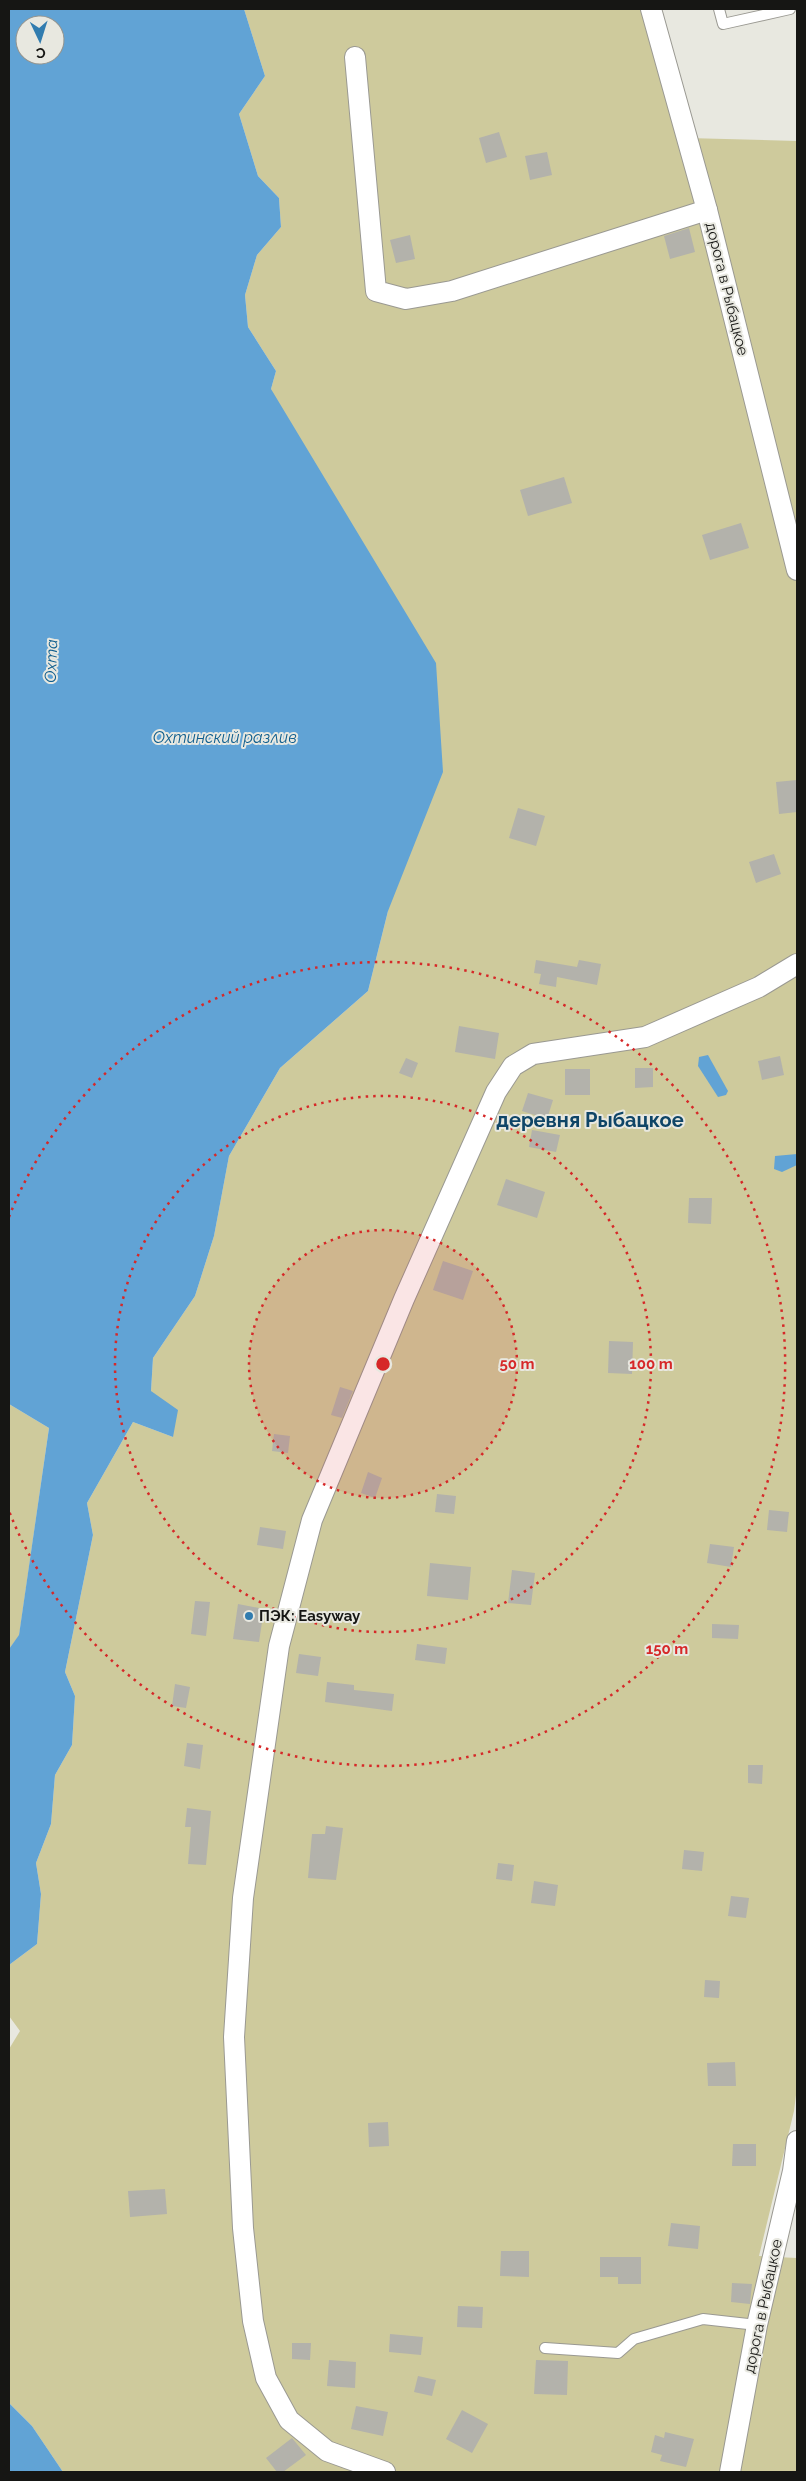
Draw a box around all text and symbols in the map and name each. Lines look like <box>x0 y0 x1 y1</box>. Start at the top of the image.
north arrow <box>15 15 65 65</box>
text: С <box>35 45 46 61</box>
street label: дорога в Рыбацкое <box>702 221 752 358</box>
water label: Охта <box>41 639 61 683</box>
water label: Охтинский разлив <box>153 728 297 747</box>
district label: деревня Рыбацкое <box>496 1108 684 1132</box>
centre of rings <box>374 1355 392 1373</box>
text: 50 m <box>499 1355 535 1373</box>
text: 100 m <box>629 1355 673 1373</box>
place label: ПЭК: Easyway <box>259 1607 361 1625</box>
marker: ПЭК: Easyway <box>243 1610 255 1622</box>
text: 150 m <box>646 1640 688 1658</box>
street label: дорога в Рыбацкое <box>740 2237 786 2375</box>

